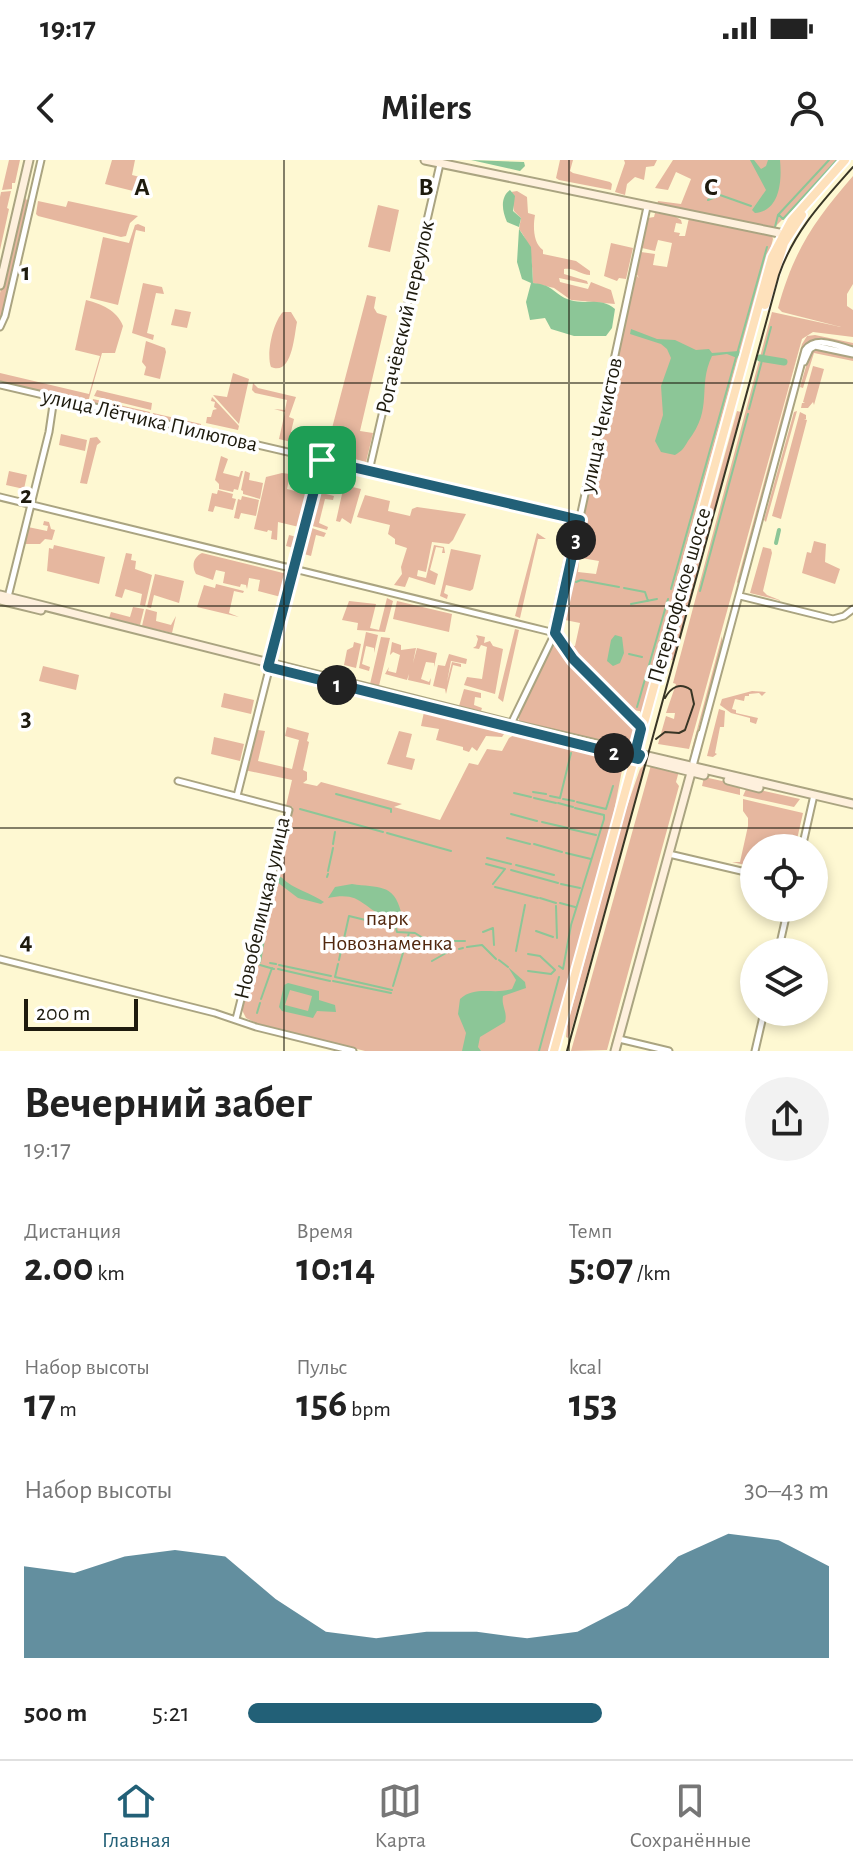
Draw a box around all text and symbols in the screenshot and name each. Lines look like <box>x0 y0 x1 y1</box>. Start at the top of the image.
text: 19:17 <box>40 13 96 43</box>
icon: back <box>24 86 68 130</box>
icon: person <box>785 86 829 130</box>
text: Milers <box>381 90 472 126</box>
text: A <box>134 174 150 200</box>
text: B <box>418 174 434 200</box>
text: C <box>704 174 718 200</box>
street label: Рогачёвский переулок <box>372 218 438 416</box>
text: 1 <box>21 259 31 285</box>
street label: улица Чекистов <box>576 355 626 496</box>
street label: улица Лётчика Пилютова <box>39 384 260 456</box>
pin <box>288 426 356 494</box>
icon: arrive <box>300 438 344 482</box>
text: 2 <box>20 482 32 508</box>
street label: Петергофское шоссе <box>643 505 715 685</box>
pin: 3 <box>556 520 596 560</box>
text: 3 <box>571 529 581 551</box>
pin: 1 <box>317 665 357 705</box>
text: 1 <box>333 674 341 696</box>
text: 3 <box>20 705 32 731</box>
pin: 2 <box>594 733 634 773</box>
text: 2 <box>609 742 619 764</box>
street label: Новобелицкая улица <box>230 815 294 1001</box>
map controls <box>740 834 828 1026</box>
button: locate <box>740 834 828 922</box>
park label: парк Новознаменка <box>321 907 453 954</box>
text: 4 <box>19 928 33 954</box>
button: layers <box>740 938 828 1026</box>
scale bar <box>24 995 138 1031</box>
text: 200 m <box>36 1002 90 1024</box>
button: share <box>745 1077 829 1161</box>
text: Вечерний забег <box>24 1082 312 1126</box>
text: 19:17 <box>24 1136 71 1162</box>
text: Дистанция <box>24 1220 121 1242</box>
text: Время <box>296 1220 353 1242</box>
text: Темп <box>569 1220 612 1242</box>
text: 2.00 <box>24 1248 94 1288</box>
text: 10:14 <box>296 1248 375 1288</box>
text: 5:07 <box>569 1248 633 1288</box>
text: km <box>94 1262 125 1284</box>
text: /km <box>633 1262 671 1284</box>
text: Набор высоты <box>24 1356 150 1378</box>
text: Пульс <box>296 1356 347 1378</box>
text: kcal <box>569 1356 602 1378</box>
text: 17 <box>24 1384 56 1424</box>
text: 156 <box>296 1384 347 1424</box>
text: 153 <box>569 1384 618 1424</box>
text: m <box>56 1398 77 1420</box>
text: bpm <box>347 1398 391 1420</box>
text: Набор высоты <box>24 1477 173 1503</box>
text: 30–43 m <box>744 1477 829 1503</box>
text: 500 m <box>24 1700 87 1726</box>
text: 5:21 <box>152 1700 190 1726</box>
tab: Главная <box>102 1779 171 1853</box>
tab: Карта <box>374 1779 426 1853</box>
tab: Сохранённые <box>630 1779 751 1853</box>

